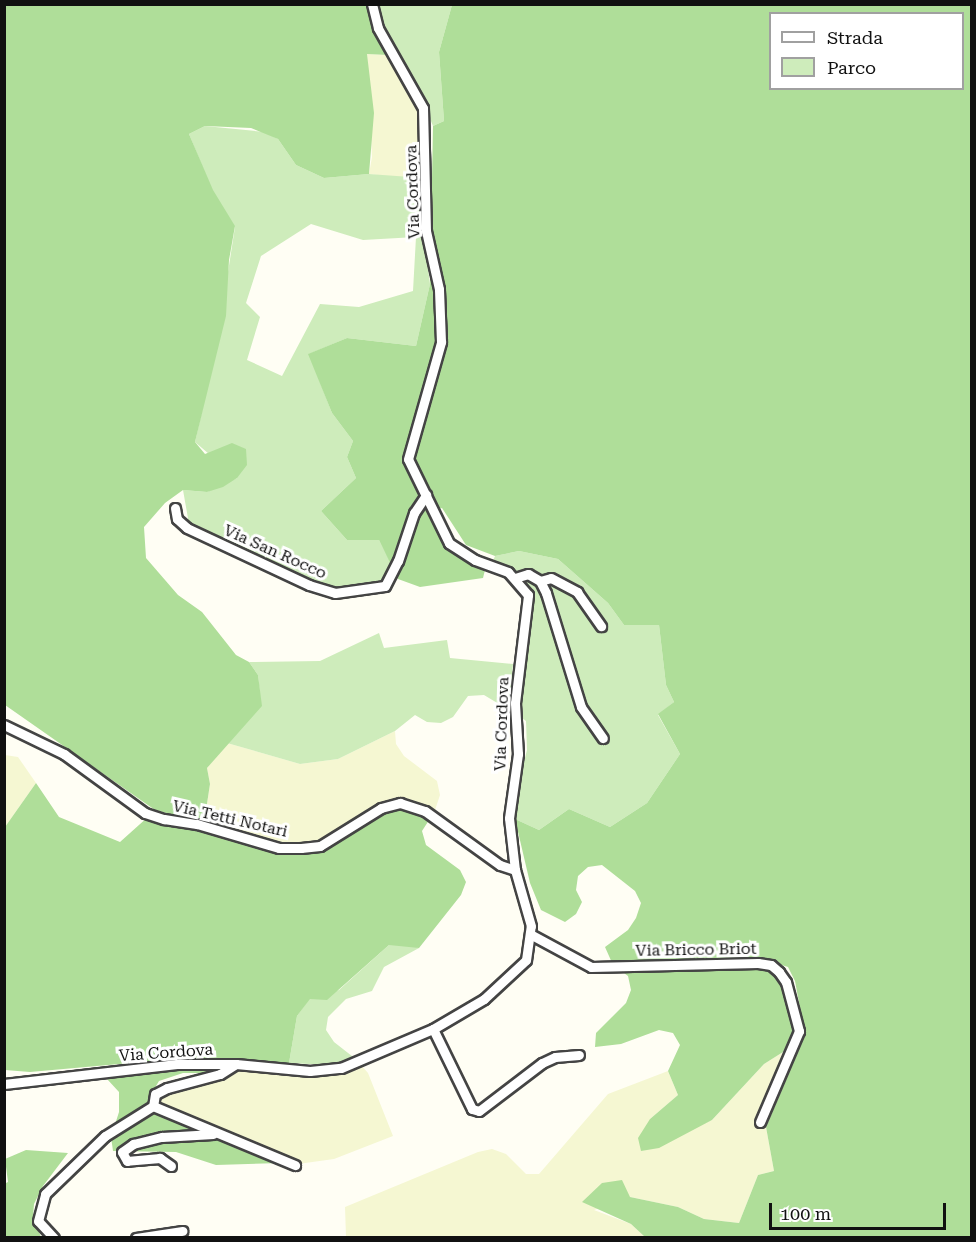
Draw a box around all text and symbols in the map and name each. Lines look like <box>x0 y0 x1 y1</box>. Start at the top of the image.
legend <box>769 12 964 90</box>
text: Strada <box>827 27 883 48</box>
text: Parco <box>827 57 876 78</box>
street label: Via Cordova <box>402 145 424 239</box>
street label: Via San Rocco <box>221 521 329 583</box>
street label: Via Cordova <box>491 677 513 771</box>
street label: Via Tetti Notari <box>171 796 289 842</box>
street label: Via Bricco Briot <box>635 939 757 961</box>
street label: Via Cordova <box>118 1040 214 1066</box>
scale bar <box>772 1191 949 1229</box>
text: 100 m <box>780 1203 831 1224</box>

